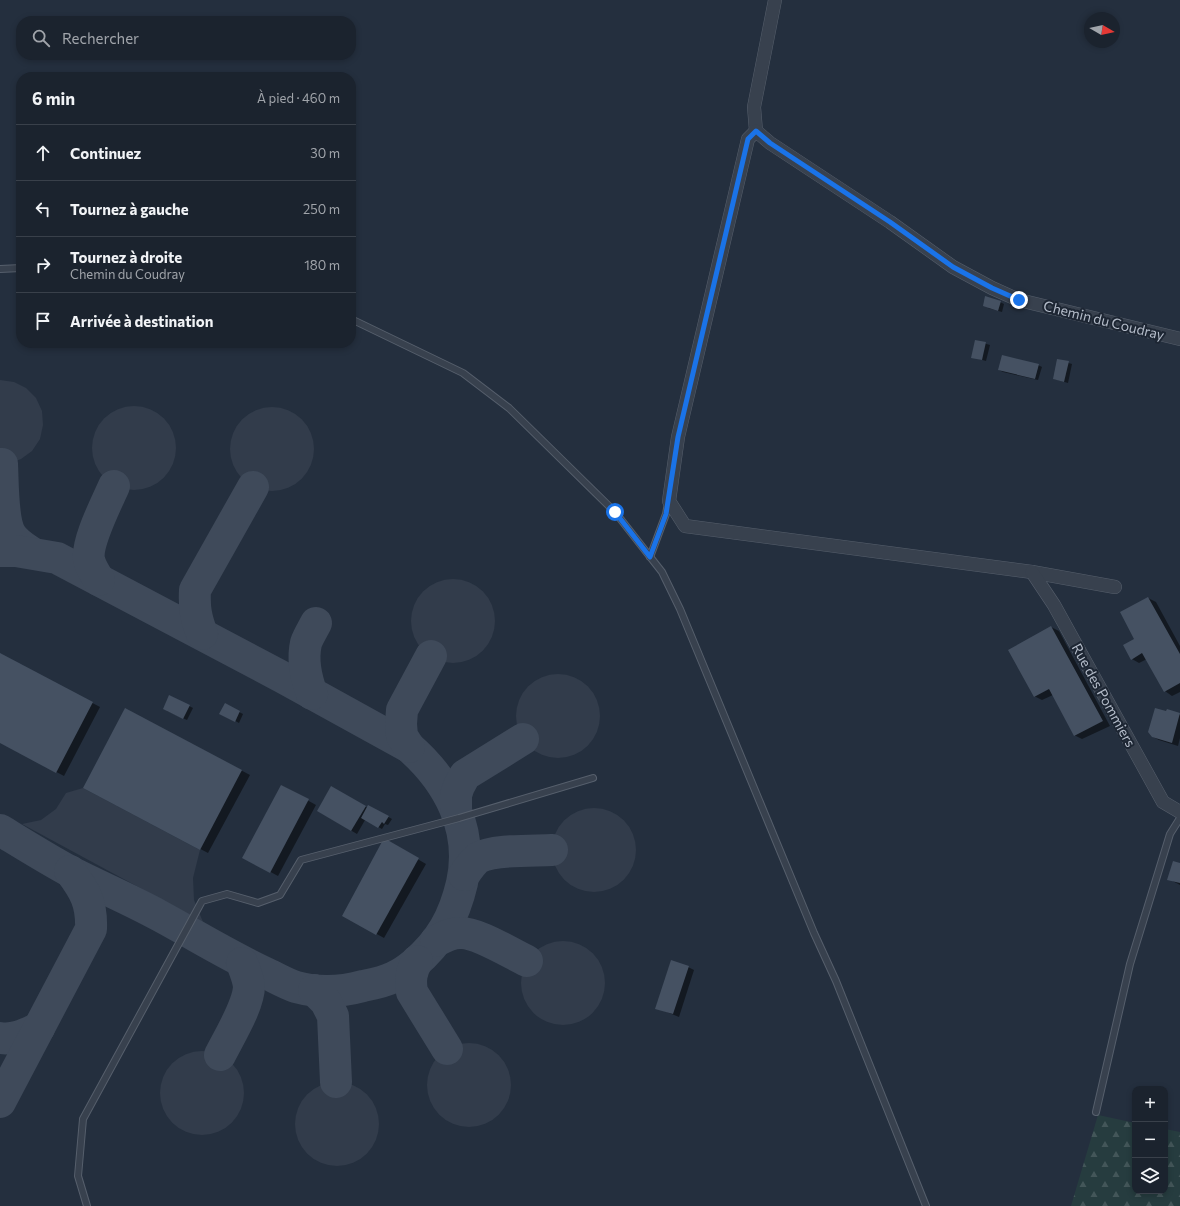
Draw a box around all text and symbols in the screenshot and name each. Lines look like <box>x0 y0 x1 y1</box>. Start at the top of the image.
north arrow <box>1084 12 1120 48</box>
search box <box>16 16 356 60</box>
icon: search <box>30 27 52 49</box>
text: Rechercher <box>62 29 139 47</box>
text: 6 min <box>32 88 75 109</box>
text: À pied · 460 m <box>257 90 340 106</box>
icon: ahead <box>32 142 54 164</box>
text: Continuez <box>70 144 141 162</box>
text: 30 m <box>310 145 340 161</box>
icon: left <box>32 198 54 220</box>
text: Tournez à gauche <box>70 200 189 218</box>
text: 250 m <box>303 201 340 217</box>
text: Tournez à droite <box>70 248 182 266</box>
icon: right <box>32 254 54 276</box>
text: 180 m <box>304 257 340 273</box>
text: Chemin du Coudray <box>70 266 185 282</box>
route end <box>1010 291 1028 309</box>
street label: Chemin du Coudray <box>1042 297 1166 343</box>
icon: arrive <box>32 310 54 332</box>
text: Arrivée à destination <box>70 312 213 330</box>
route start <box>606 503 624 521</box>
street label: Rue des Pommiers <box>1069 640 1139 750</box>
map controls <box>1132 1086 1168 1194</box>
button: + <box>1132 1086 1168 1122</box>
button: − <box>1132 1122 1168 1158</box>
button: layers <box>1132 1158 1168 1194</box>

